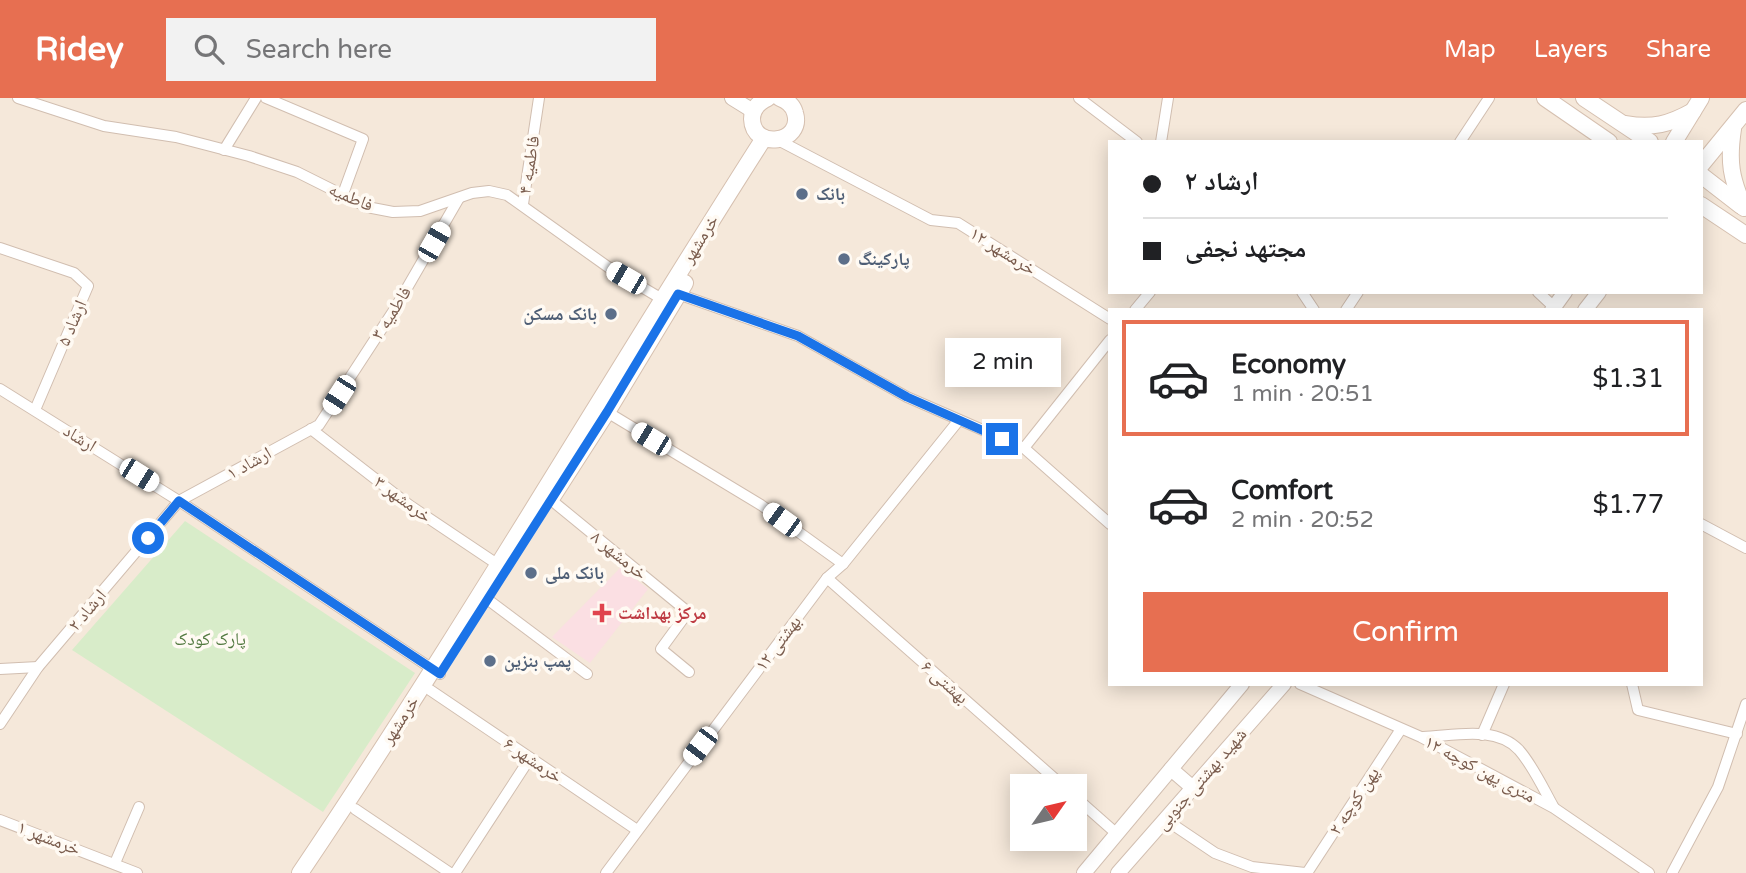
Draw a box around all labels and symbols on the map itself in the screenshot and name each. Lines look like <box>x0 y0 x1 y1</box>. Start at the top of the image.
street label: فاطمیه ۴ <box>514 134 544 196</box>
street label: فاطمیه <box>326 178 376 216</box>
place label: بانک <box>816 183 845 205</box>
marker: بانک <box>794 186 810 202</box>
street label: خرمشهر <box>676 211 723 268</box>
car <box>415 219 454 265</box>
street label: خرمشهر ۱۲ <box>966 222 1040 280</box>
place label: پارکینگ <box>858 248 910 270</box>
marker: پارکینگ <box>836 251 852 267</box>
car <box>603 258 650 298</box>
street label: فاطمیه ۳ <box>366 282 416 344</box>
street label: ارشاد ۵ <box>53 297 91 349</box>
place label: بانک مسکن <box>523 303 597 325</box>
marker: بانک مسکن <box>603 306 619 322</box>
callout: 2 min <box>944 338 1060 386</box>
car <box>319 372 360 418</box>
street label: ارشاد <box>59 419 101 457</box>
car <box>628 419 675 459</box>
route end <box>986 423 1018 455</box>
street label: ارشاد ۱ <box>223 442 275 484</box>
car <box>116 455 163 495</box>
street label: خرمشهر ۳ <box>370 471 436 527</box>
car <box>759 499 806 541</box>
route start <box>132 522 164 554</box>
street label: خرمشهر ۸ <box>587 526 651 584</box>
place label: بانک ملی <box>545 562 604 584</box>
marker: بانک ملی <box>523 565 539 581</box>
street label: ارشاد ۲ <box>63 585 111 635</box>
place label: مرکز بهداشت <box>618 602 707 624</box>
marker: مرکز بهداشت <box>592 603 612 623</box>
street label: بهشتی ۱۲ <box>750 611 806 675</box>
park label: پارک کودک <box>174 628 246 650</box>
place label: پمپ بنزین <box>504 650 571 672</box>
marker: پمپ بنزین <box>482 653 498 669</box>
street label: بهشتی ۶ <box>917 656 973 708</box>
street label: خرمشهر <box>376 692 424 749</box>
car <box>679 723 722 769</box>
street label: شهید بهشتی جنوبی <box>1151 723 1251 835</box>
street label: ۱۲ متری پهن کوچه <box>1421 731 1539 808</box>
street label: خرمشهر ۶ <box>500 732 566 788</box>
street label: پهن کوچه ۲ <box>1324 763 1384 839</box>
north arrow <box>1010 774 1087 850</box>
street label: خرمشهر ۱ <box>14 816 84 860</box>

